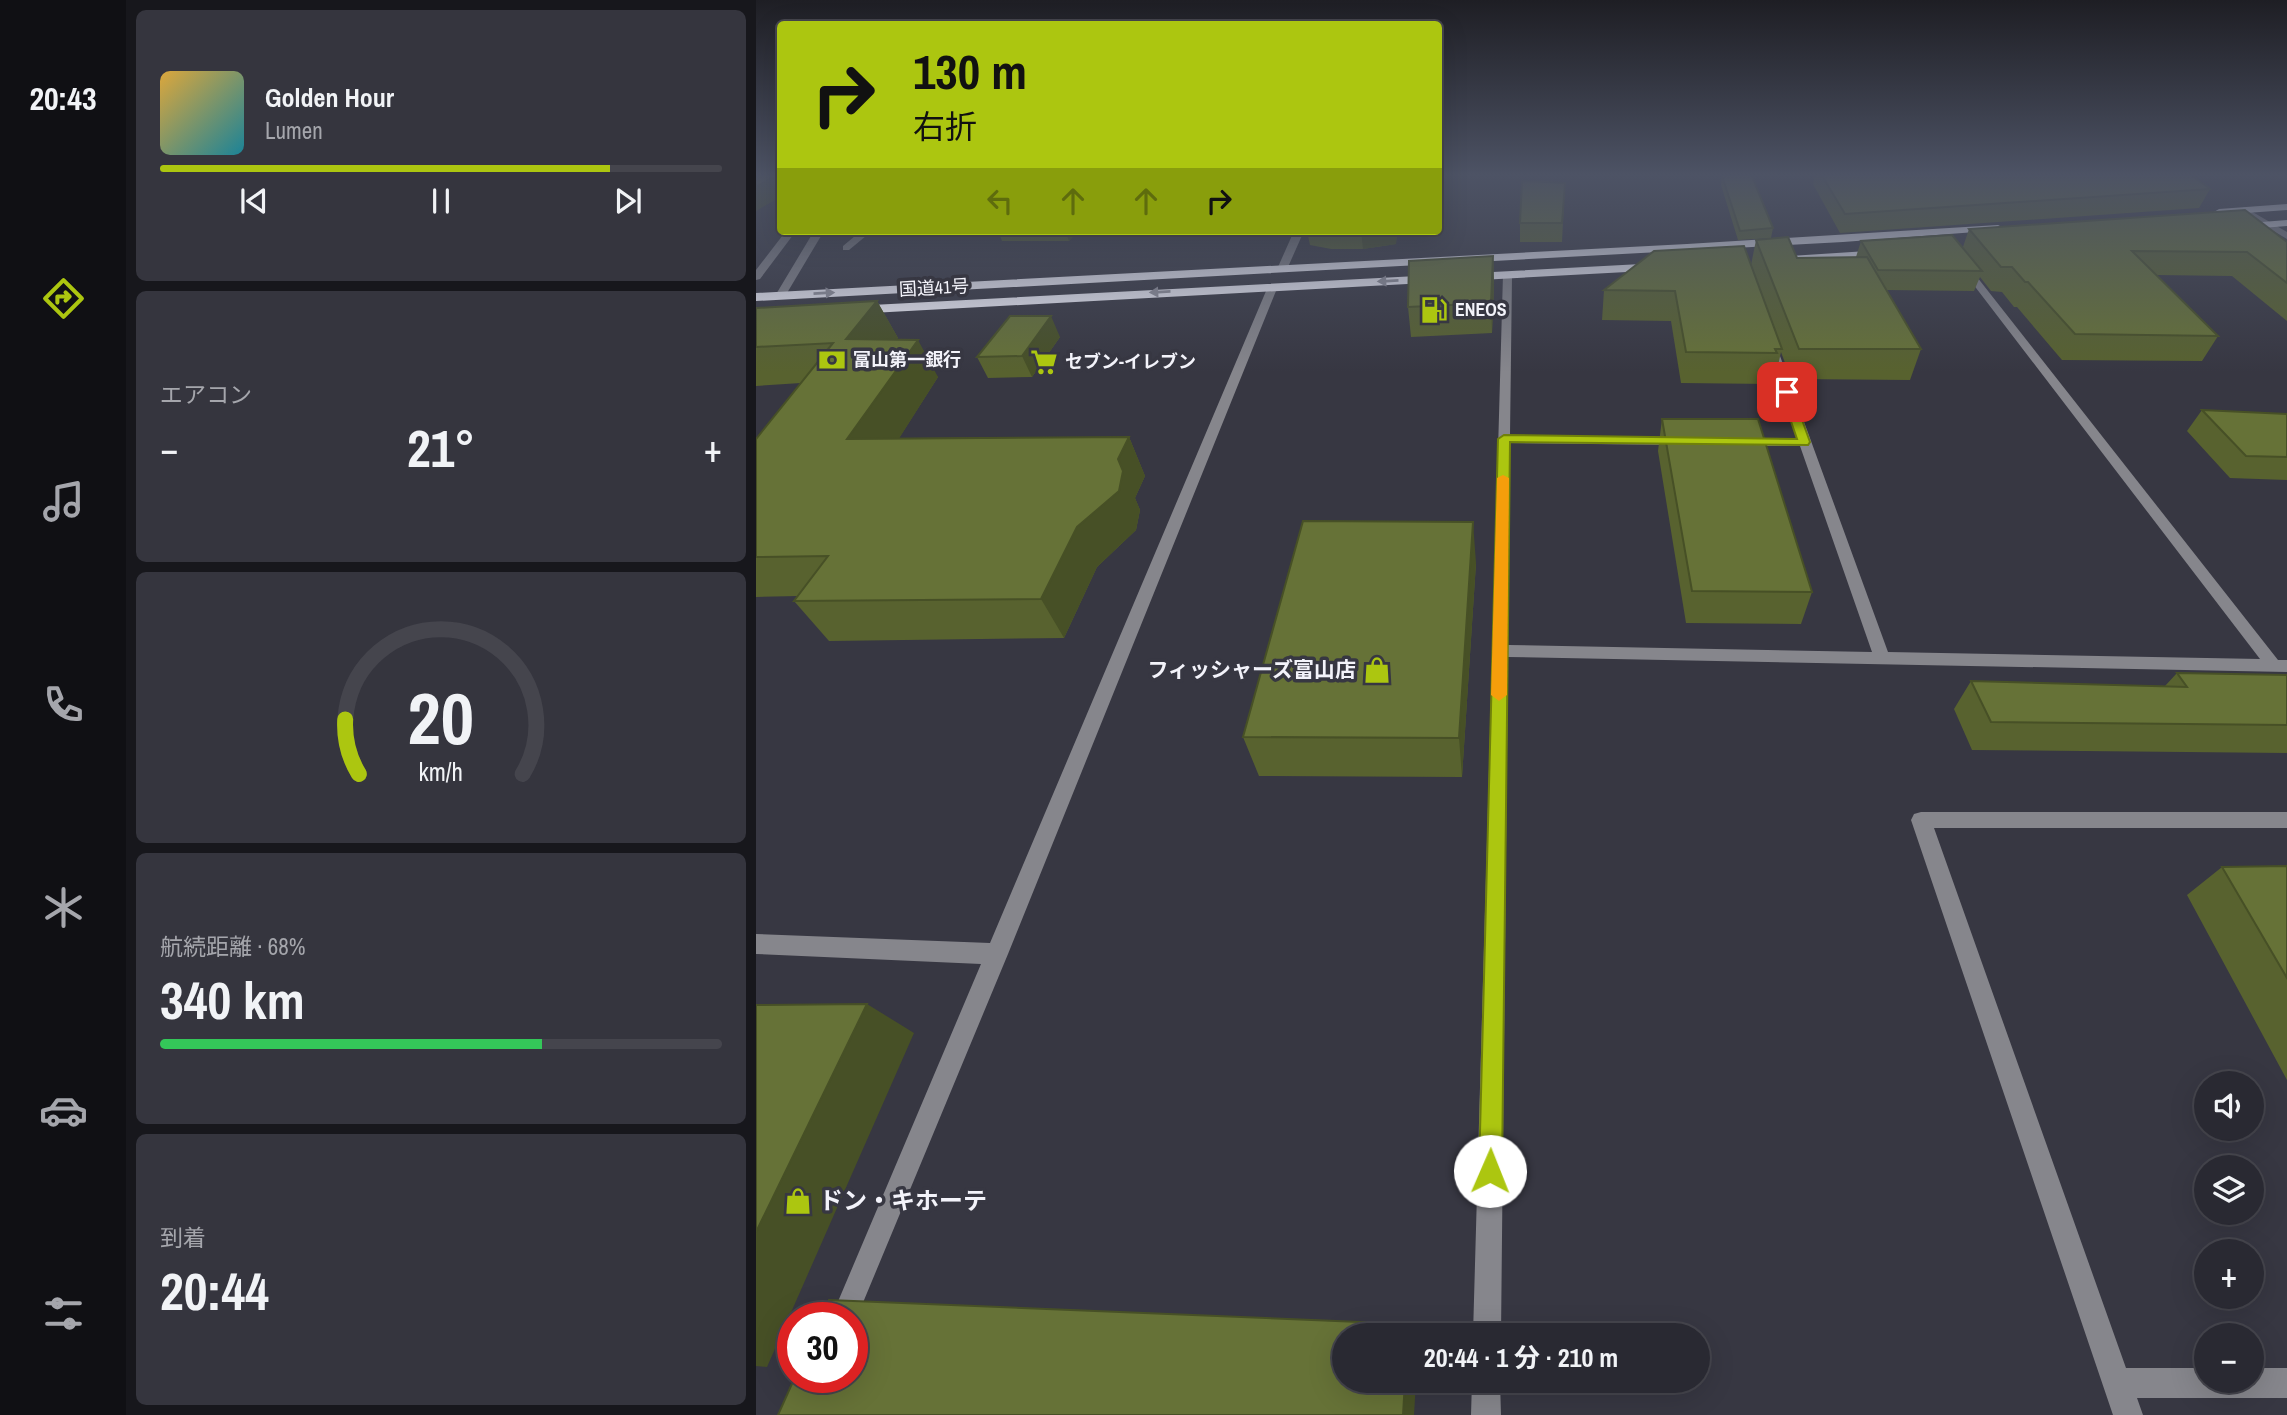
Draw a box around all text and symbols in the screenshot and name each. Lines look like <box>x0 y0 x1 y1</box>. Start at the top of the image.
text: 130 m <box>913 38 1027 104</box>
icon: right <box>798 49 889 140</box>
text: 20:43 <box>29 77 97 120</box>
text: Golden Hour <box>265 80 394 115</box>
text: 右折 <box>913 105 977 148</box>
text: Lumen <box>265 115 323 146</box>
icon: previous <box>235 182 273 220</box>
icon: pause <box>422 182 460 220</box>
icon: next <box>609 182 647 220</box>
icon: left <box>981 182 1019 220</box>
icon: ahead <box>1054 182 1092 220</box>
icon: ahead <box>1127 182 1165 220</box>
icon: right <box>1200 182 1238 220</box>
street label: 国道41号 <box>898 273 970 302</box>
icon: directions <box>39 274 88 323</box>
one-way arrow <box>1376 275 1398 286</box>
one-way arrow <box>1149 287 1171 298</box>
one-way arrow <box>813 288 835 299</box>
fuel station icon: ENEOS <box>1419 295 1449 325</box>
place label: ENEOS <box>1455 297 1507 322</box>
bank icon: 富山第一銀行 <box>817 345 847 375</box>
place label: 富山第一銀行 <box>853 347 961 372</box>
supermarket icon: セブン-イレブン <box>1029 347 1059 377</box>
place label: セブン-イレブン <box>1065 349 1196 374</box>
pin <box>1757 362 1817 422</box>
icon: arrive <box>1768 373 1806 411</box>
text: エアコン <box>160 379 252 410</box>
text: 21° <box>407 413 475 483</box>
text: − <box>160 423 178 474</box>
text: + <box>704 423 722 474</box>
icon: music <box>39 477 88 526</box>
place label: フィッシャーズ富山店 <box>1147 655 1356 684</box>
shop icon: フィッシャーズ富山店 <box>1362 655 1392 685</box>
text: 20 <box>408 669 474 767</box>
icon: phone <box>39 680 88 729</box>
text: km/h <box>419 754 463 788</box>
icon: climate <box>39 883 88 932</box>
text: 航続距離 · 68% <box>160 931 305 962</box>
text: 340 km <box>160 965 305 1035</box>
map controls <box>2194 1071 2264 1393</box>
button: sound <box>2194 1071 2264 1141</box>
icon: car <box>39 1086 88 1135</box>
position arrow <box>1453 1134 1527 1208</box>
button: layers <box>2194 1155 2264 1225</box>
place label: ドン・キホーテ <box>819 1184 987 1216</box>
shop icon: ドン・キホーテ <box>783 1186 813 1216</box>
text: 到着 <box>160 1222 206 1253</box>
button: + <box>2194 1239 2264 1309</box>
text: 20:44 <box>160 1256 269 1326</box>
icon: filters <box>39 1289 88 1338</box>
speed limit sign: 30 <box>777 1302 868 1393</box>
button: − <box>2194 1323 2264 1393</box>
text: 20:44 · 1 分 · 210 m <box>1424 1340 1618 1375</box>

